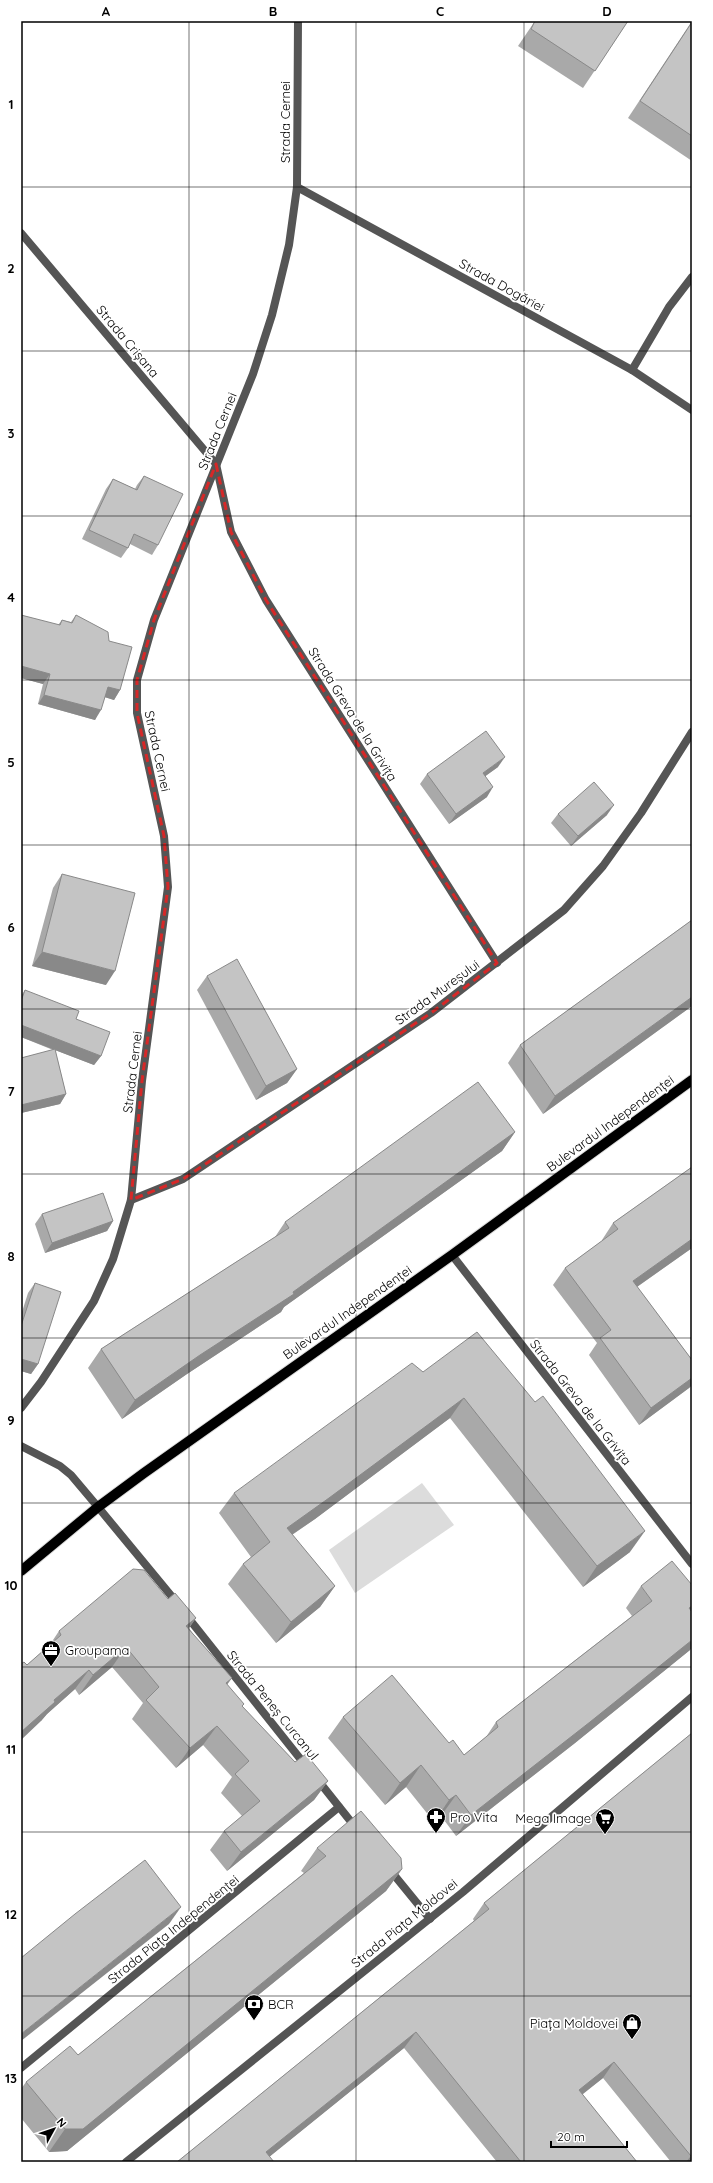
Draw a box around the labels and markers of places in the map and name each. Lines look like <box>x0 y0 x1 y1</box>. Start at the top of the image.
office icon: Groupama <box>40 1639 62 1667</box>
place label: Groupama <box>65 1642 130 1658</box>
pharmacy icon: Pro Vita <box>425 1806 447 1834</box>
supermarket icon: Mega Image <box>594 1807 616 1835</box>
place label: Pro Vita <box>450 1809 498 1825</box>
place label: Mega Image <box>515 1810 591 1826</box>
bank icon: BCR <box>243 1993 265 2021</box>
place label: BCR <box>268 1996 294 2012</box>
shop icon: Piața Moldovei <box>621 2012 643 2040</box>
place label: Piața Moldovei <box>530 2015 618 2031</box>

